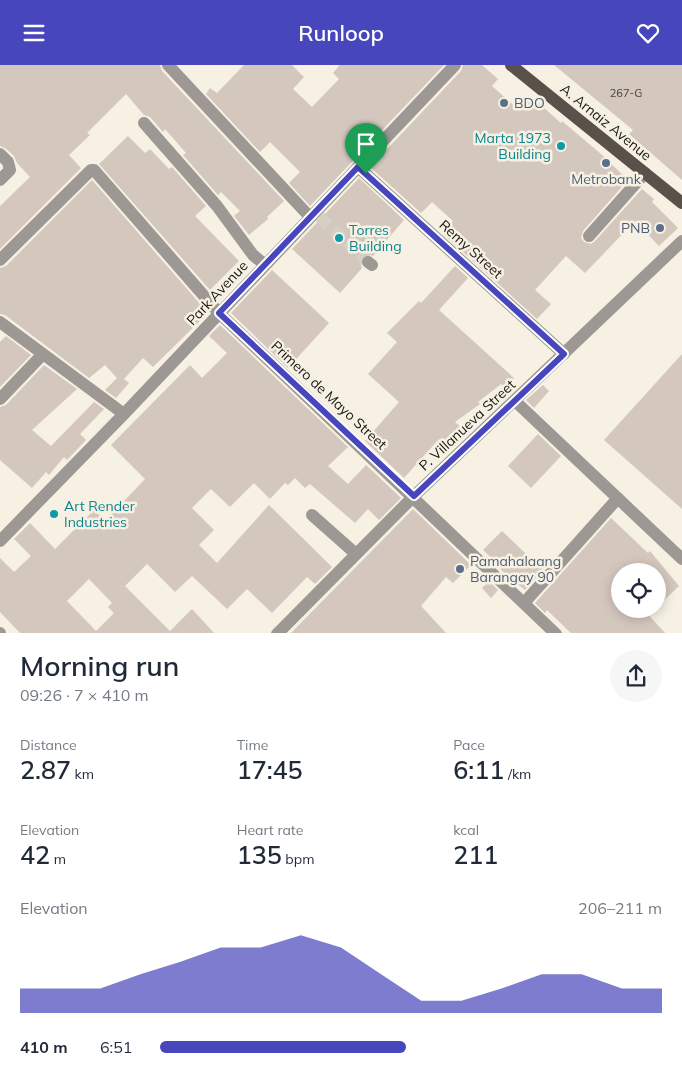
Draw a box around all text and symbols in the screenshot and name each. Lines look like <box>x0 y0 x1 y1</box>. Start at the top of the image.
icon: menu <box>20 19 48 47</box>
text: Runloop <box>298 19 384 47</box>
icon: heart <box>634 19 662 47</box>
street label: A. Arnaiz Avenue <box>557 80 655 164</box>
house number: 267-G <box>610 86 642 100</box>
place label: BDO <box>514 94 545 112</box>
marker: BDO <box>498 97 510 109</box>
pin <box>345 123 387 174</box>
place label: Marta 1973 Building <box>475 129 551 163</box>
icon: arrive <box>352 130 380 158</box>
marker: Marta 1973 Building <box>555 140 567 152</box>
marker: Metrobank <box>600 157 612 169</box>
place label: Metrobank <box>571 170 642 188</box>
street label: Remy Street <box>436 216 507 282</box>
place label: PNB <box>621 219 650 237</box>
place label: Torres Building <box>349 221 402 255</box>
marker: PNB <box>654 222 666 234</box>
marker: Torres Building <box>333 232 345 244</box>
street label: Park Avenue <box>182 257 252 329</box>
street label: Primero de Mayo Street <box>267 337 391 453</box>
street label: P. Villanueva Street <box>415 376 519 474</box>
place label: Art Render Industries <box>64 497 136 531</box>
marker: Art Render Industries <box>48 508 60 520</box>
place label: Pamahalaang Barangay 90 <box>470 552 561 586</box>
marker: Pamahalaang Barangay 90 <box>454 563 466 575</box>
map controls <box>611 563 666 618</box>
button: locate <box>611 563 666 618</box>
text: Morning run <box>20 648 179 683</box>
button: share <box>610 650 662 702</box>
text: 09:26 · 7 × 410 m <box>20 685 149 705</box>
text: Distance <box>20 736 77 754</box>
text: Time <box>237 736 268 754</box>
text: Pace <box>453 736 485 754</box>
text: 2.87 <box>20 754 71 785</box>
text: 17:45 <box>237 754 303 785</box>
text: 6:11 <box>453 754 504 785</box>
text: km <box>71 765 94 783</box>
text: /km <box>504 765 531 783</box>
text: Elevation <box>20 821 79 839</box>
text: Heart rate <box>237 821 303 839</box>
text: kcal <box>453 821 479 839</box>
text: 42 <box>20 839 50 870</box>
text: 135 <box>237 839 282 870</box>
text: 211 <box>453 839 498 870</box>
text: m <box>50 850 66 868</box>
text: bpm <box>282 850 314 868</box>
text: Elevation <box>20 898 88 918</box>
text: 206–211 m <box>578 898 662 918</box>
text: 410 m <box>20 1037 68 1057</box>
text: 6:51 <box>100 1037 132 1057</box>

